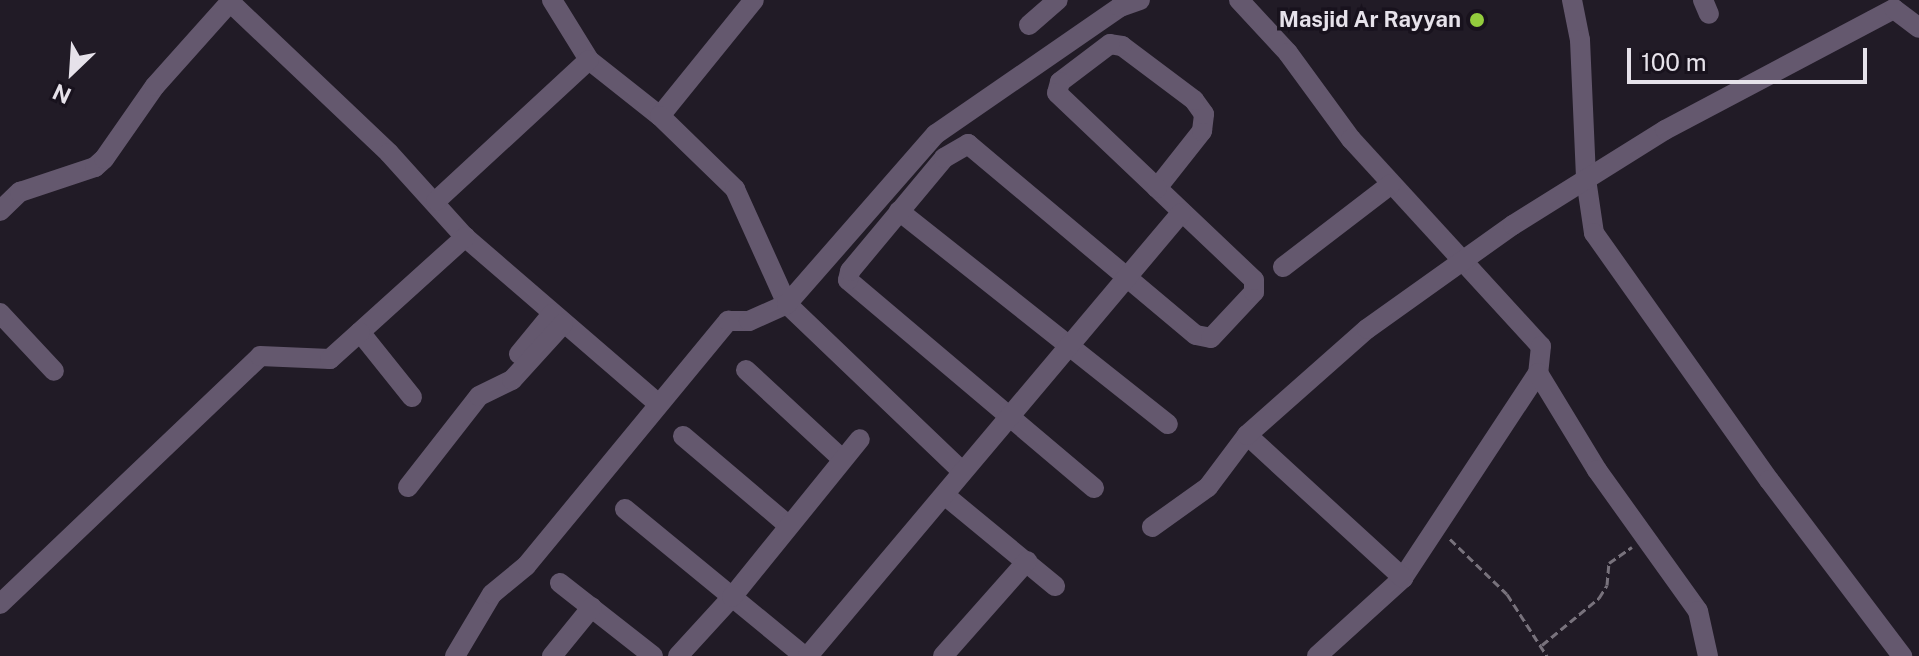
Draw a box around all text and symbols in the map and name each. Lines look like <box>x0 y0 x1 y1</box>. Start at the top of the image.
place label: Masjid Ar Rayyan <box>1279 7 1461 33</box>
marker: Masjid Ar Rayyan <box>1468 11 1486 29</box>
north arrow <box>32 32 112 112</box>
scale bar <box>1631 32 1871 82</box>
text: 100 m <box>1641 48 1707 76</box>
text: N <box>49 78 75 109</box>

